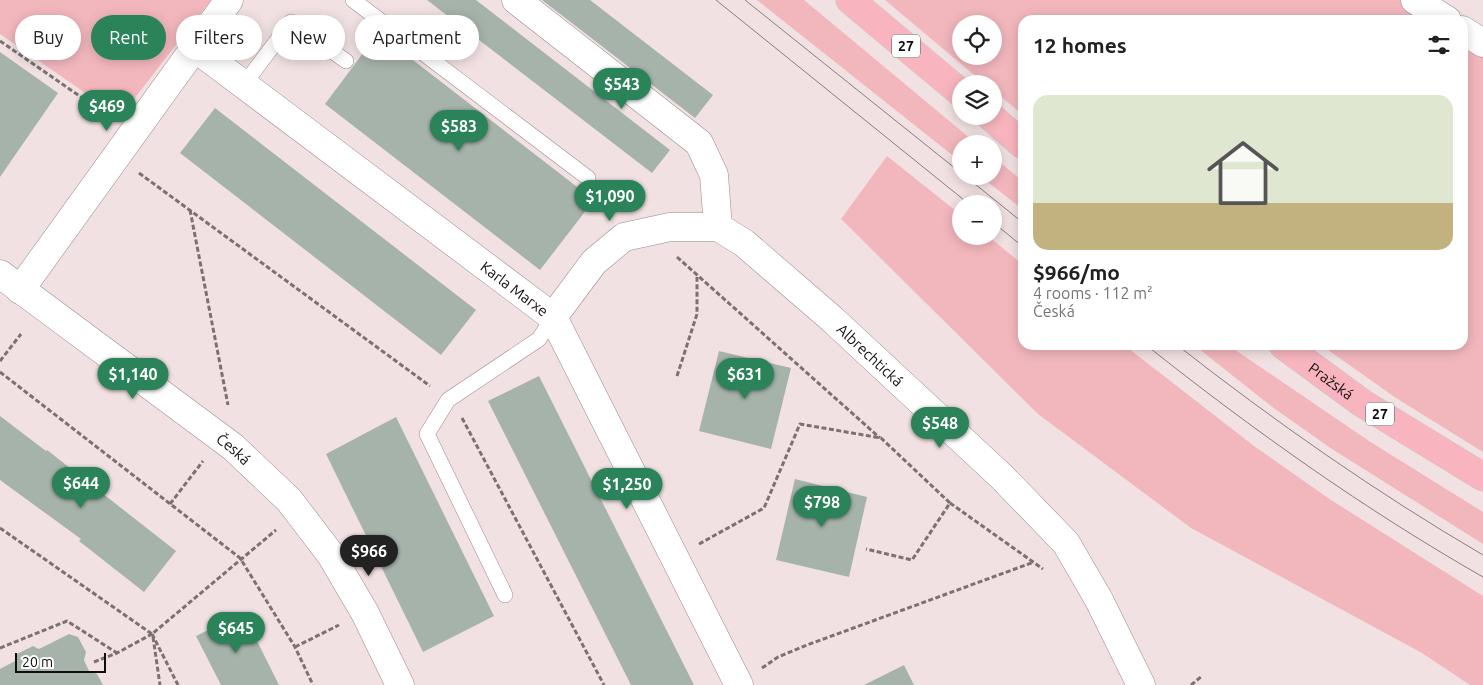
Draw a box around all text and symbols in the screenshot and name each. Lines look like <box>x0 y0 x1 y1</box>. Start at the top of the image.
chip: Buy <box>15 15 81 60</box>
chip: Rent <box>91 15 166 60</box>
chip: Filters <box>176 15 262 60</box>
chip: New <box>272 15 345 60</box>
chip: Apartment <box>355 15 479 60</box>
map controls <box>952 15 1002 245</box>
button: locate <box>952 15 1002 65</box>
icon: filters <box>1425 31 1453 59</box>
text: 12 homes <box>1033 33 1127 57</box>
road number: 27 <box>892 34 920 58</box>
pin: $543 <box>592 68 652 110</box>
text: $543 <box>604 75 640 93</box>
button: layers <box>952 75 1002 125</box>
pin: $469 <box>77 90 137 132</box>
text: $469 <box>89 97 125 115</box>
pin: $583 <box>429 110 489 152</box>
text: $583 <box>441 117 477 135</box>
icon: home <box>1198 128 1288 218</box>
button: + <box>952 135 1002 185</box>
pin: $1,090 <box>569 180 651 222</box>
text: $1,090 <box>585 187 635 205</box>
button: − <box>952 195 1002 245</box>
street label: Karla Marxe <box>478 257 552 319</box>
text: $966/mo <box>1033 260 1120 284</box>
text: 4 rooms · 112 m² <box>1033 284 1153 302</box>
text: Česká <box>1033 302 1075 320</box>
street label: Albrechtická <box>834 320 907 389</box>
pin: $1,140 <box>92 358 174 400</box>
pin: $631 <box>715 358 775 400</box>
street label: Pražská <box>1306 359 1357 402</box>
text: $1,140 <box>108 365 158 383</box>
text: $631 <box>727 365 763 383</box>
road number: 27 <box>1366 402 1394 426</box>
pin: $548 <box>910 406 970 449</box>
text: $548 <box>922 414 958 432</box>
street label: Česká <box>214 430 254 468</box>
pin: $644 <box>51 466 111 509</box>
pin: $1,250 <box>586 468 668 510</box>
text: $644 <box>63 474 99 492</box>
text: $1,250 <box>602 475 652 493</box>
pin: $798 <box>792 486 852 528</box>
text: $798 <box>804 493 840 511</box>
pin: $966 <box>339 534 399 577</box>
text: $966 <box>351 542 387 560</box>
pin: $645 <box>206 612 266 654</box>
text: $645 <box>218 619 254 637</box>
scale bar <box>15 650 106 673</box>
text: 20 m <box>22 654 53 670</box>

